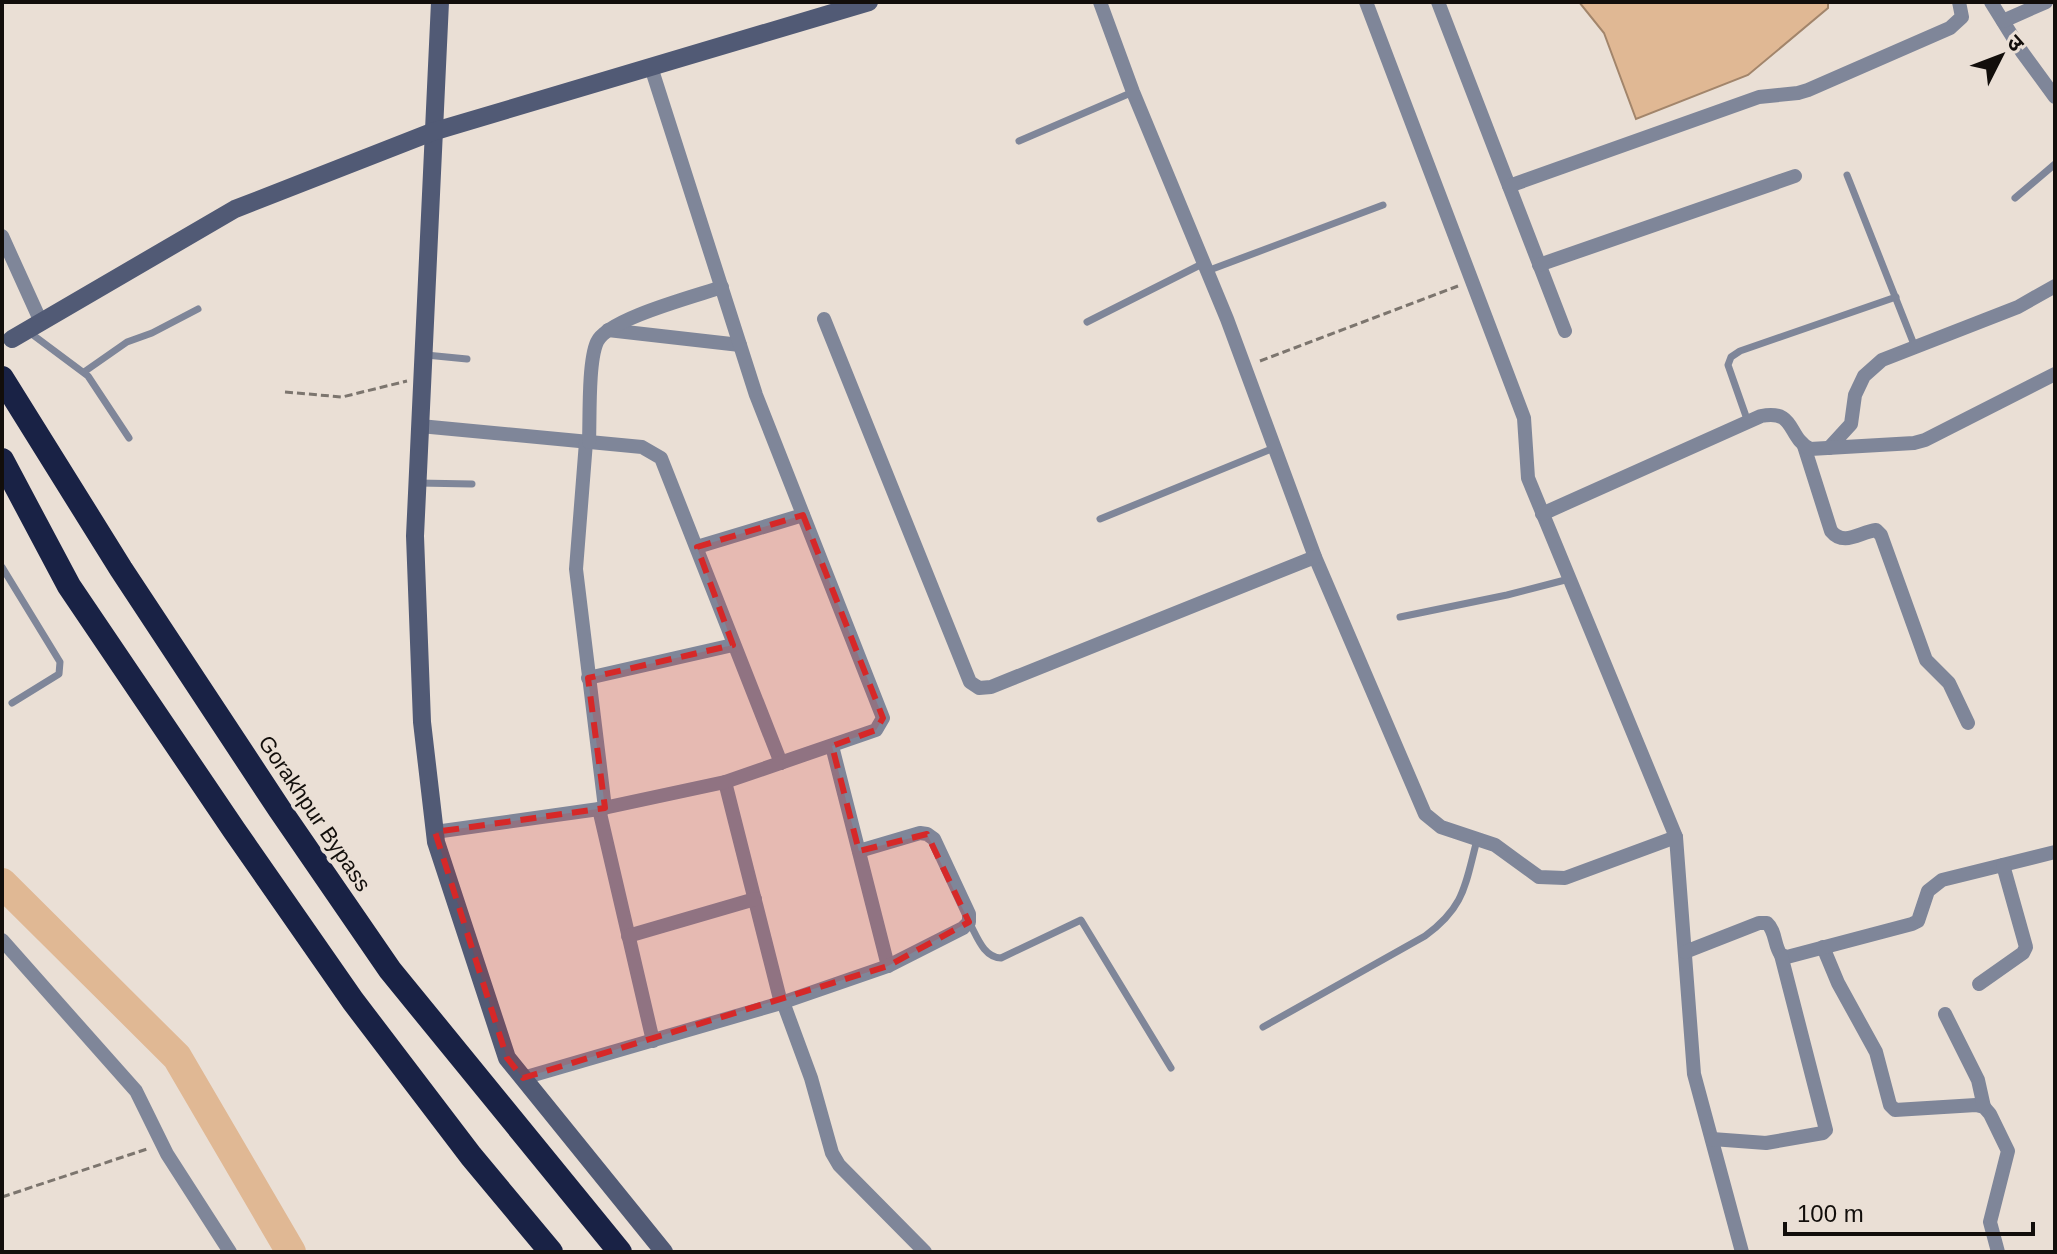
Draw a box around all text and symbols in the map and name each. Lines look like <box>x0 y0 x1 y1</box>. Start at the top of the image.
north arrow <box>1961 16 2041 96</box>
text: उ <box>2002 30 2030 57</box>
street label: Gorakhpur Bypass <box>253 731 376 896</box>
scale bar <box>1785 1186 2033 1236</box>
text: 100 m <box>1797 1200 1864 1227</box>

